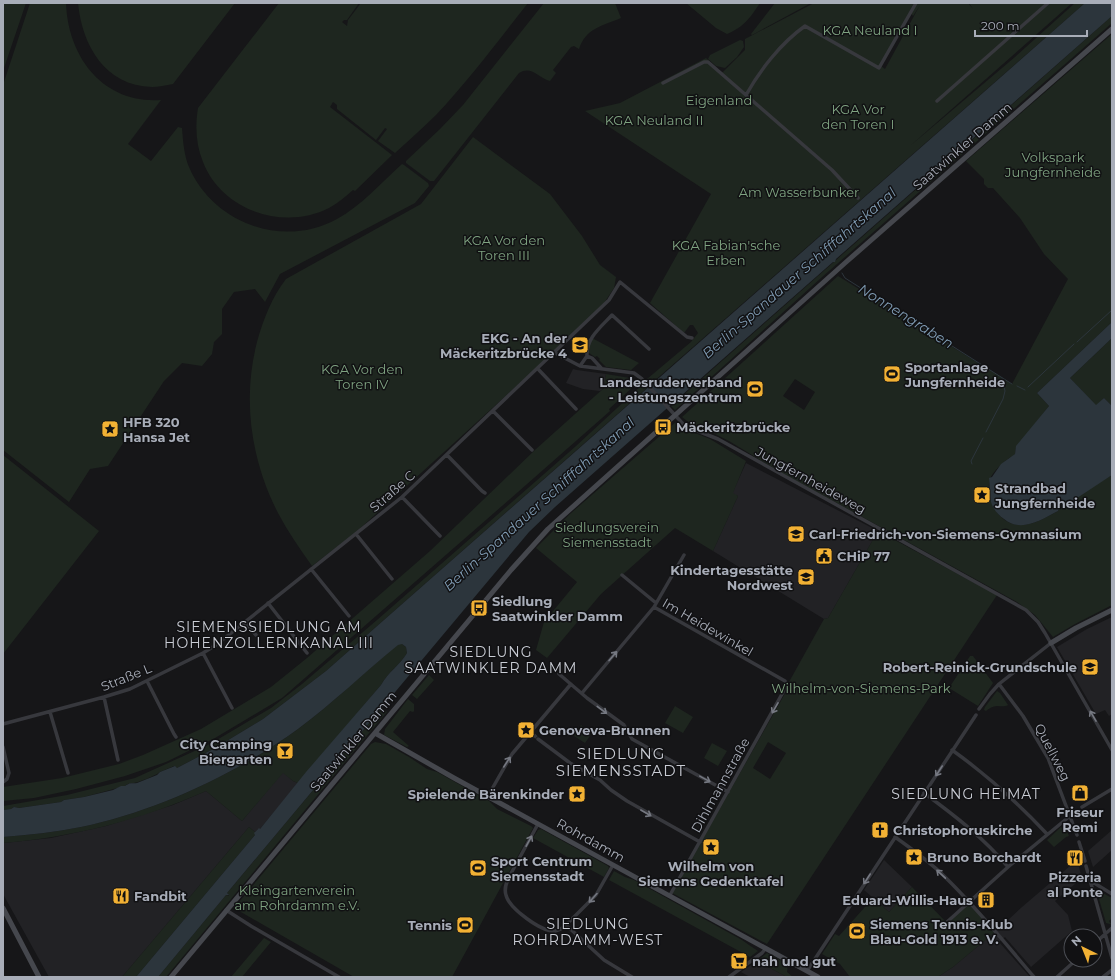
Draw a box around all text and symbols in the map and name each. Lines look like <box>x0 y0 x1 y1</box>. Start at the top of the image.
scale bar <box>975 12 1087 38</box>
text: 200 m <box>981 18 1020 33</box>
park label: KGA Neuland I <box>823 22 917 38</box>
park label: Eigenland <box>686 92 752 108</box>
street label: Saatwinkler Damm <box>909 99 1015 193</box>
park label: KGA Vor den Toren I <box>822 101 894 132</box>
park label: KGA Neuland II <box>605 112 703 128</box>
park label: Volkspark Jungfernheide <box>1004 149 1101 180</box>
water label: Berlin-Spandauer Schifffahrtskanal <box>698 184 900 362</box>
park label: Am Wasserbunker <box>739 184 859 200</box>
park label: KGA Vor den Toren III <box>463 232 545 263</box>
park label: KGA Fabian'sche Erben <box>672 237 781 268</box>
water label: Nonnengraben <box>855 280 957 352</box>
place label: EKG - An der Mäckeritzbrücke 4 <box>440 330 567 361</box>
school or university icon: EKG - An der Mäckeritzbrücke 4 <box>570 335 590 355</box>
place label: Sportanlage Jungfernheide <box>904 359 1005 390</box>
park label: KGA Vor den Toren IV <box>321 361 403 392</box>
sports icon: Sportanlage Jungfernheide <box>882 364 902 384</box>
place label: Landesruderverband - Leistungszentrum <box>599 374 742 405</box>
sports icon: Landesruderverband - Leistungszentrum <box>745 379 765 399</box>
water label: Berlin-Spandauer Schifffahrtskanal <box>440 413 639 595</box>
place label: HFB 320 Hansa Jet <box>123 414 190 445</box>
bus stop icon: Mäckeritzbrücke <box>653 417 673 437</box>
place icon: HFB 320 Hansa Jet <box>100 419 120 439</box>
place label: Mäckeritzbrücke <box>676 419 790 435</box>
street label: Jungfernheideweg <box>752 443 869 517</box>
street label: Straße C <box>366 467 418 515</box>
place label: Strandbad Jungfernheide <box>994 480 1095 511</box>
place icon: Strandbad Jungfernheide <box>972 485 992 505</box>
park label: Siedlungsverein Siemensstadt <box>555 519 659 550</box>
school or university icon: Carl-Friedrich-von-Siemens-Gymnasium <box>786 524 806 544</box>
place label: Carl-Friedrich-von-Siemens-Gymnasium <box>809 526 1082 542</box>
public building icon: CHiP 77 <box>814 546 834 566</box>
place label: CHiP 77 <box>837 548 890 564</box>
place label: Kindertagesstätte Nordwest <box>670 562 793 593</box>
school or university icon: Kindertagesstätte Nordwest <box>796 567 816 587</box>
place label: Siedlung Saatwinkler Damm <box>492 593 623 624</box>
street label: Im Heidewinkel <box>660 595 756 659</box>
bus stop icon: Siedlung Saatwinkler Damm <box>469 598 489 618</box>
district label: SIEMENSSIEDLUNG AM HOHENZOLLERNKANAL III <box>164 618 374 652</box>
district label: SIEDLUNG SAATWINKLER DAMM <box>405 643 577 677</box>
one-way arrow <box>608 651 617 662</box>
school or university icon: Robert-Reinick-Grundschule <box>1080 657 1100 677</box>
street label: Straße L <box>98 659 154 694</box>
place label: Robert-Reinick-Grundschule <box>883 659 1077 675</box>
park label: Wilhelm-von-Siemens-Park <box>771 680 951 696</box>
street label: Saatwinkler Damm <box>306 688 400 794</box>
one-way arrow <box>770 702 778 714</box>
one-way arrow <box>597 705 608 714</box>
one-way arrow <box>1088 710 1096 722</box>
place icon: Genoveva-Brunnen <box>516 720 536 740</box>
street label: Quellweg <box>1032 721 1074 783</box>
place label: Genoveva-Brunnen <box>539 722 670 738</box>
street label: Dihlmannstraße <box>687 735 753 835</box>
place label: City Camping Biergarten <box>180 736 272 767</box>
bar icon: City Camping Biergarten <box>275 741 295 761</box>
district label: SIEDLUNG SIEMENSSTADT <box>556 744 686 780</box>
one-way arrow <box>503 757 511 768</box>
one-way arrow <box>935 765 943 776</box>
one-way arrow <box>699 776 711 784</box>
shop icon: Friseur Remi <box>1070 783 1090 803</box>
place icon: Spielende Bärenkinder <box>567 784 587 804</box>
district label: SIEDLUNG HEIMAT <box>891 785 1041 803</box>
place label: Spielende Bärenkinder <box>408 786 564 802</box>
place label: Friseur Remi <box>1056 804 1104 835</box>
one-way arrow <box>640 809 652 817</box>
street label: Rohrdamm <box>554 815 628 865</box>
church icon: Christophoruskirche <box>870 820 890 840</box>
place label: Christophoruskirche <box>893 822 1032 838</box>
one-way arrow <box>525 835 533 847</box>
place icon: Wilhelm von Siemens Gedenktafel <box>701 837 721 857</box>
place icon: Bruno Borchardt <box>904 847 924 867</box>
restaurant icon: Pizzeria al Ponte <box>1065 848 1085 868</box>
place label: Bruno Borchardt <box>927 849 1042 865</box>
place label: Sport Centrum Siemensstadt <box>491 853 592 884</box>
sports icon: Sport Centrum Siemensstadt <box>468 858 488 878</box>
place label: Wilhelm von Siemens Gedenktafel <box>638 858 784 889</box>
one-way arrow <box>936 869 947 878</box>
place label: Pizzeria al Ponte <box>1047 869 1103 900</box>
one-way arrow <box>863 873 871 884</box>
park label: Kleingartenverein am Rohrdamm e.V. <box>234 882 360 913</box>
restaurant icon: Fandbit <box>111 886 131 906</box>
place label: Fandbit <box>134 888 187 904</box>
building icon: Eduard-Willis-Haus <box>976 890 996 910</box>
one-way arrow <box>589 892 598 902</box>
place label: Eduard-Willis-Haus <box>842 892 973 908</box>
sports icon: Tennis <box>455 915 475 935</box>
district label: SIEDLUNG ROHRDAMM-WEST <box>513 915 663 949</box>
place label: Siemens Tennis-Klub Blau-Gold 1913 e. V. <box>870 916 1013 947</box>
place label: Tennis <box>408 917 452 933</box>
sports icon: Siemens Tennis-Klub Blau-Gold 1913 e. V. <box>847 921 867 941</box>
north arrow <box>1063 928 1103 968</box>
text: N <box>1068 933 1084 949</box>
supermarket icon: nah und gut <box>729 951 749 971</box>
place label: nah und gut <box>752 953 836 969</box>

